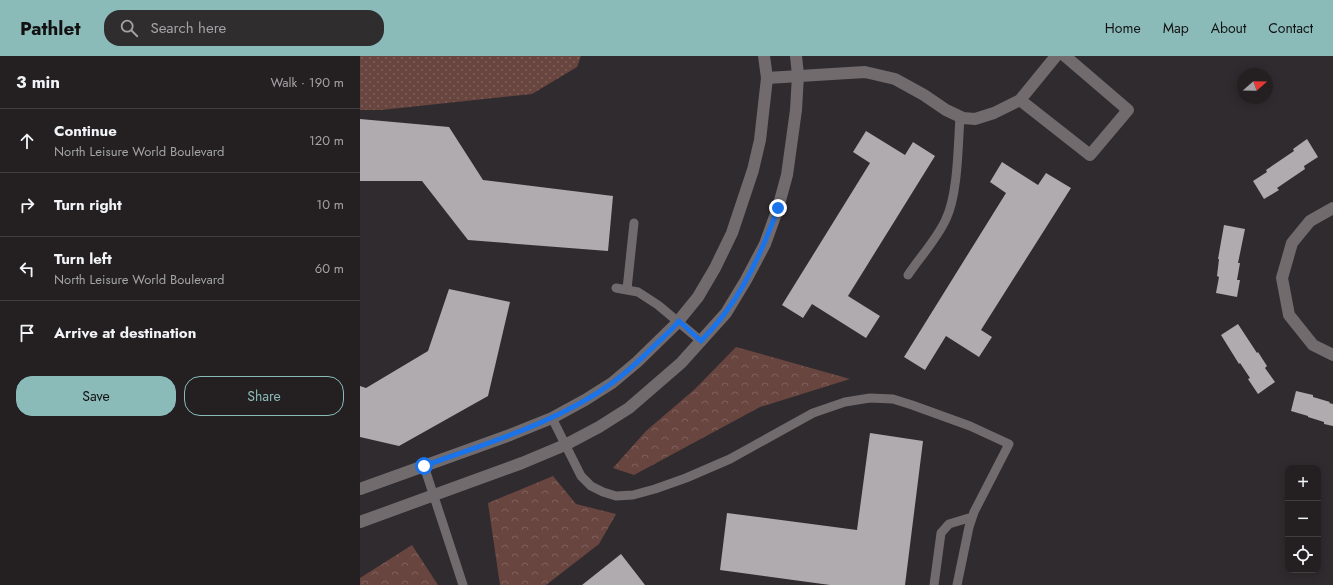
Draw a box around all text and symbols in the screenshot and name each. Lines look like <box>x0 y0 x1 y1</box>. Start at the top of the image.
search box <box>104 10 384 46</box>
text: Pathlet <box>20 15 80 42</box>
icon: search <box>118 17 140 39</box>
text: Search here <box>150 17 226 39</box>
text: Home <box>1105 18 1141 38</box>
text: Map <box>1163 18 1189 38</box>
text: About <box>1211 18 1246 38</box>
text: Contact <box>1268 18 1313 38</box>
north arrow <box>1237 68 1273 104</box>
text: 3 min <box>16 70 60 94</box>
text: Walk · 190 m <box>271 73 344 92</box>
text: Continue <box>54 120 117 142</box>
icon: ahead <box>16 130 38 152</box>
text: 120 m <box>309 131 344 150</box>
text: North Leisure World Boulevard <box>54 142 225 161</box>
icon: right <box>16 194 38 216</box>
text: Turn right <box>54 194 122 216</box>
text: 10 m <box>316 195 344 214</box>
route end <box>769 199 787 217</box>
text: Turn left <box>54 248 112 270</box>
icon: left <box>16 258 38 280</box>
text: 60 m <box>315 259 344 278</box>
text: North Leisure World Boulevard <box>54 270 225 289</box>
icon: arrive <box>16 322 38 344</box>
text: Arrive at destination <box>54 322 196 344</box>
button: Save <box>16 376 176 416</box>
button: Share <box>184 376 344 416</box>
route start <box>415 457 433 475</box>
map controls <box>1285 465 1321 573</box>
button: + <box>1285 465 1321 501</box>
button: − <box>1285 501 1321 537</box>
button: locate <box>1285 537 1321 573</box>

